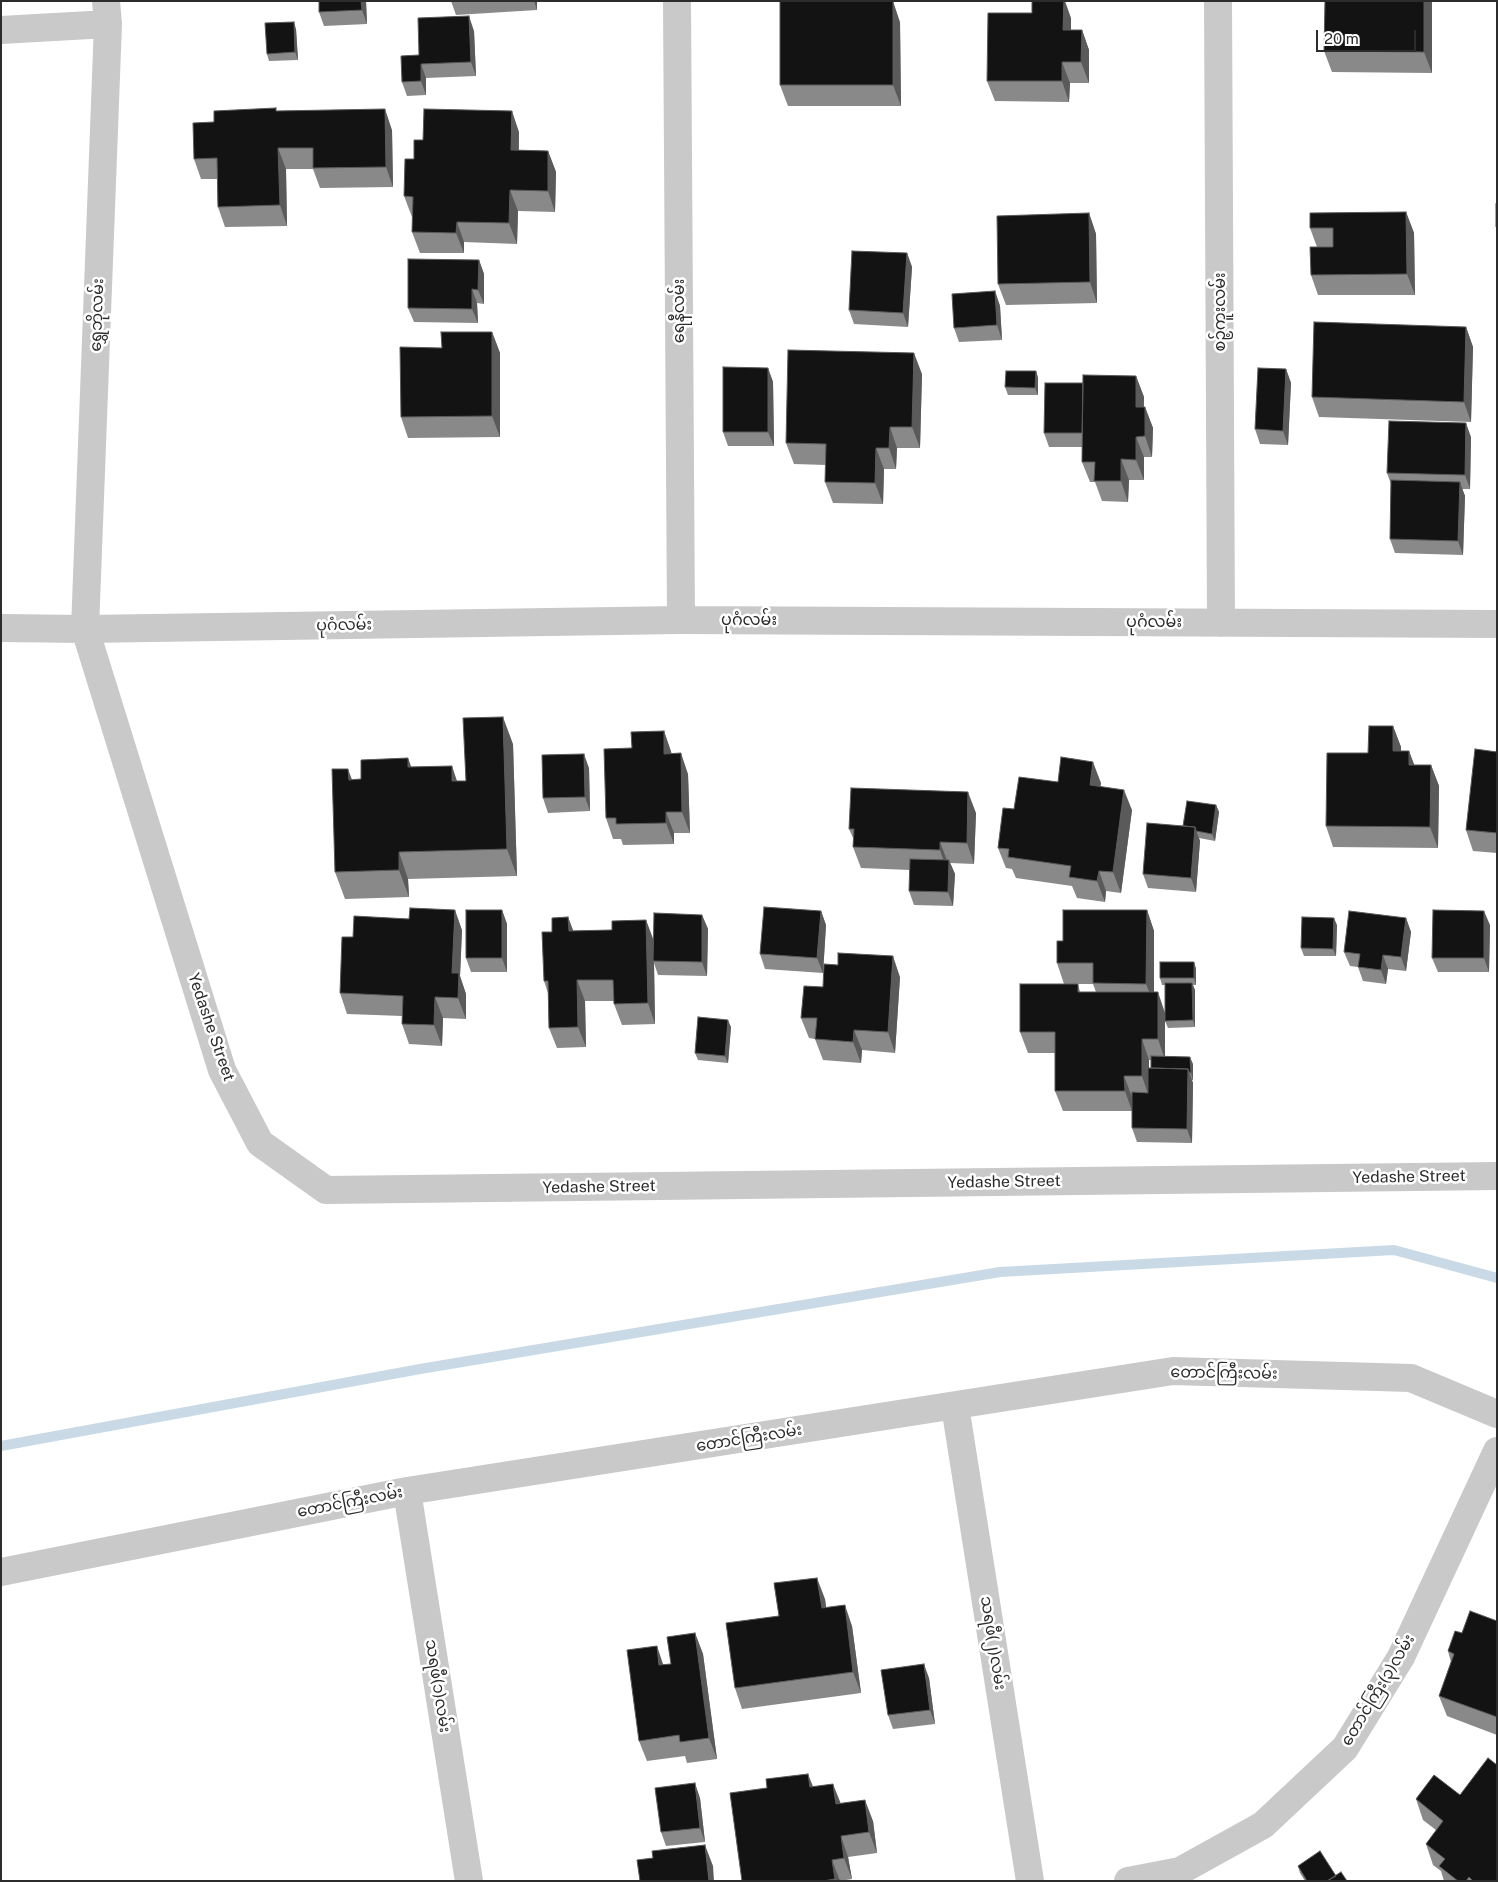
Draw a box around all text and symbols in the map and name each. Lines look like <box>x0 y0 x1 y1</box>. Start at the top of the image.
scale bar <box>1318 20 1418 52</box>
text: 20 m <box>1324 30 1359 47</box>
street label: စဉ့်ကူးလမ်း <box>1210 272 1230 352</box>
street label: ရွှေဘိုလမ်း <box>86 278 108 352</box>
street label: ရေနီလမ်း <box>669 279 689 343</box>
street label: ပုဂံလမ်း <box>721 610 777 630</box>
street label: ပုဂံလမ်း <box>1126 612 1182 632</box>
street label: ပုဂံလမ်း <box>316 615 372 635</box>
street label: Yedashe Street <box>184 970 238 1084</box>
street label: Yedashe Street <box>1352 1166 1466 1188</box>
street label: Yedashe Street <box>947 1171 1061 1193</box>
street label: Yedashe Street <box>542 1176 656 1198</box>
street label: တောင်ကြီးလမ်း <box>1170 1362 1278 1384</box>
street label: တောင်ကြီးလမ်း <box>695 1420 803 1456</box>
street label: တောင်ကြီးလမ်း <box>296 1482 404 1522</box>
street label: သရဖီ(၂)လမ်း <box>976 1595 1010 1691</box>
street label: တောင်ကြီး(၃)လမ်း <box>1337 1631 1419 1749</box>
street label: သရဖီ(၁)လမ်း <box>421 1638 455 1734</box>

